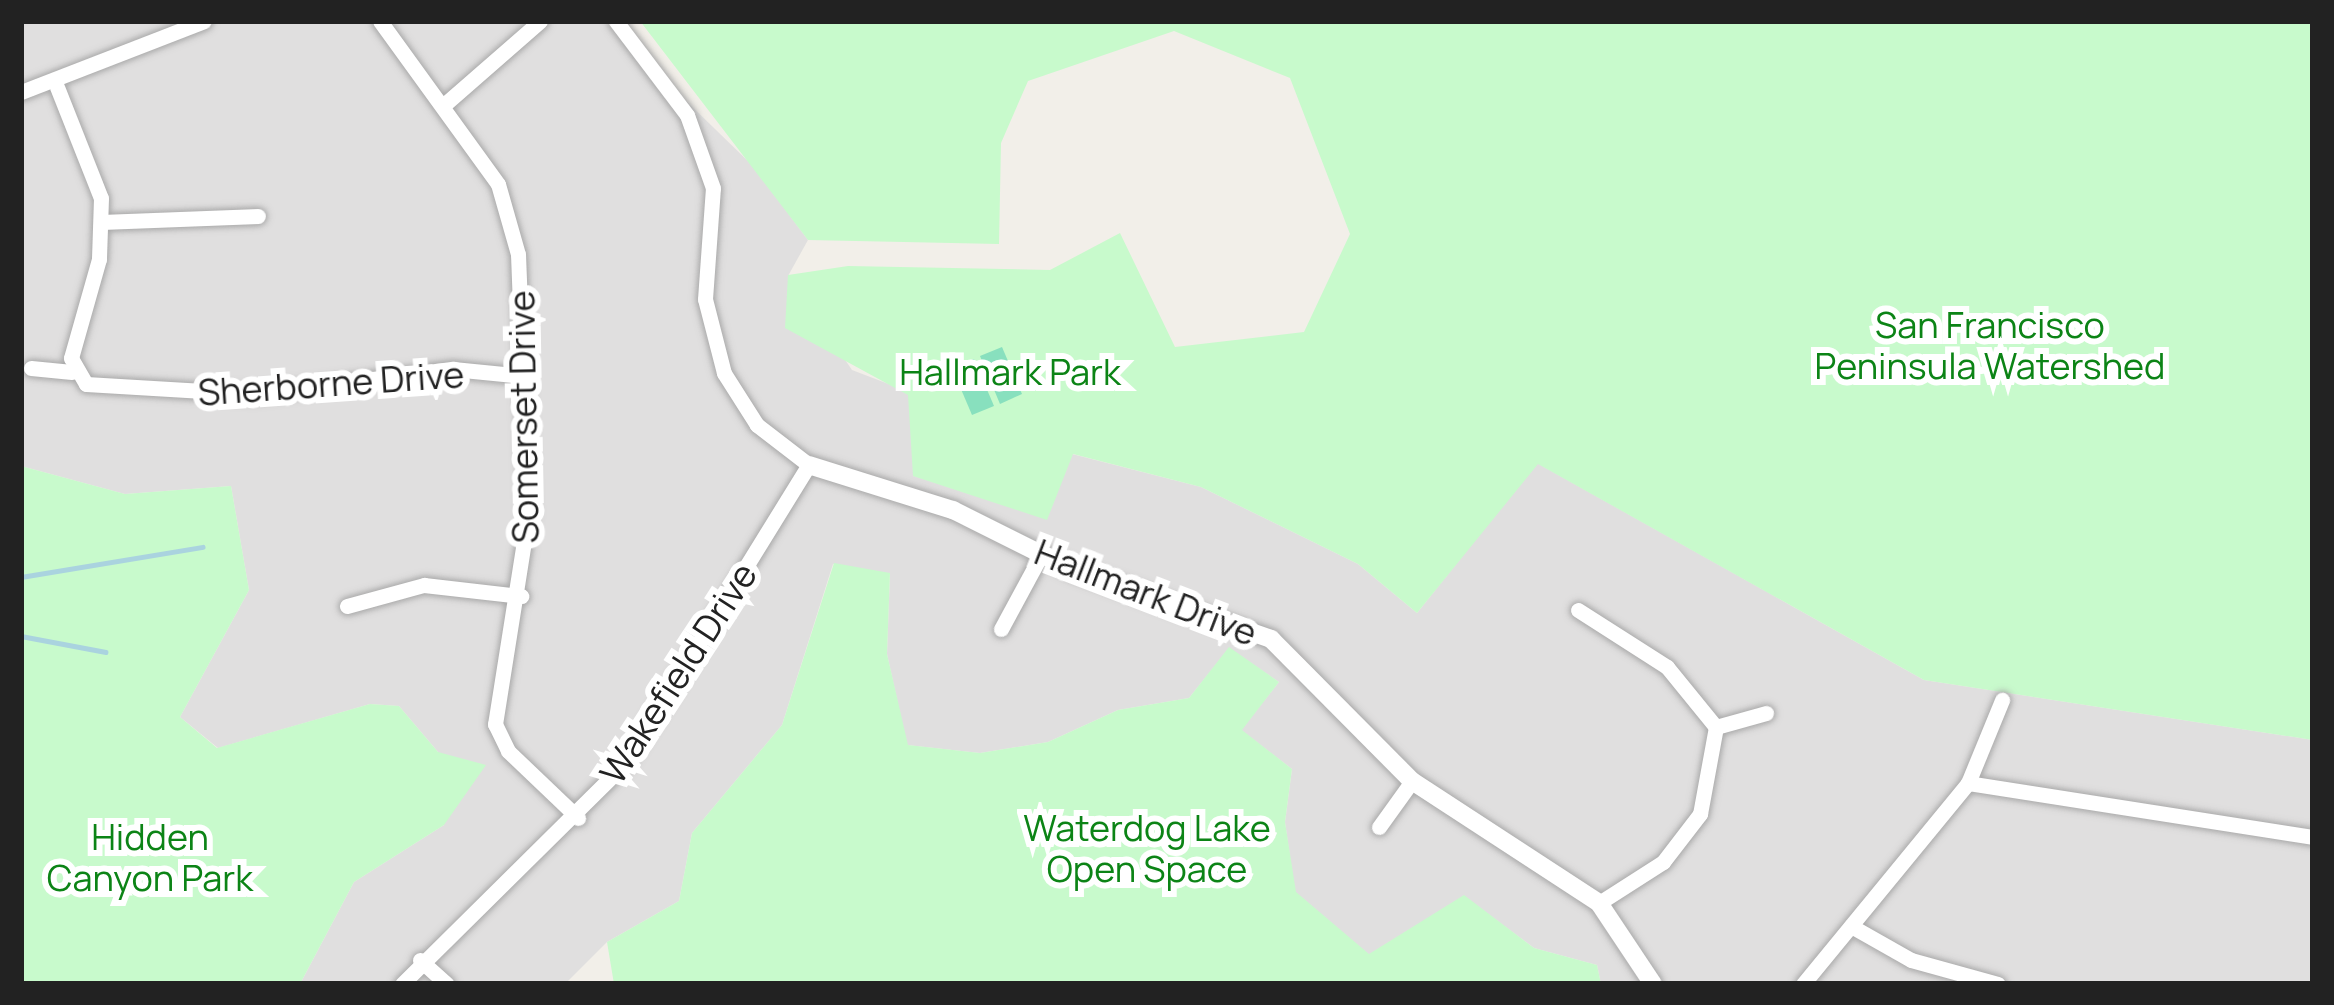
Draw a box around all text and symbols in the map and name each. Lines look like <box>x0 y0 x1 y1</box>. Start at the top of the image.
street label: Somerset Drive <box>499 290 547 544</box>
park label: San Francisco Peninsula Watershed <box>1815 302 2165 387</box>
park label: Hallmark Park <box>899 350 1121 394</box>
street label: Sherborne Drive <box>196 352 466 414</box>
street label: Hallmark Drive <box>1029 530 1263 654</box>
street label: Wakefield Drive <box>591 555 765 791</box>
park label: Waterdog Lake Open Space <box>1023 805 1271 890</box>
park label: Hidden Canyon Park <box>47 814 253 899</box>

